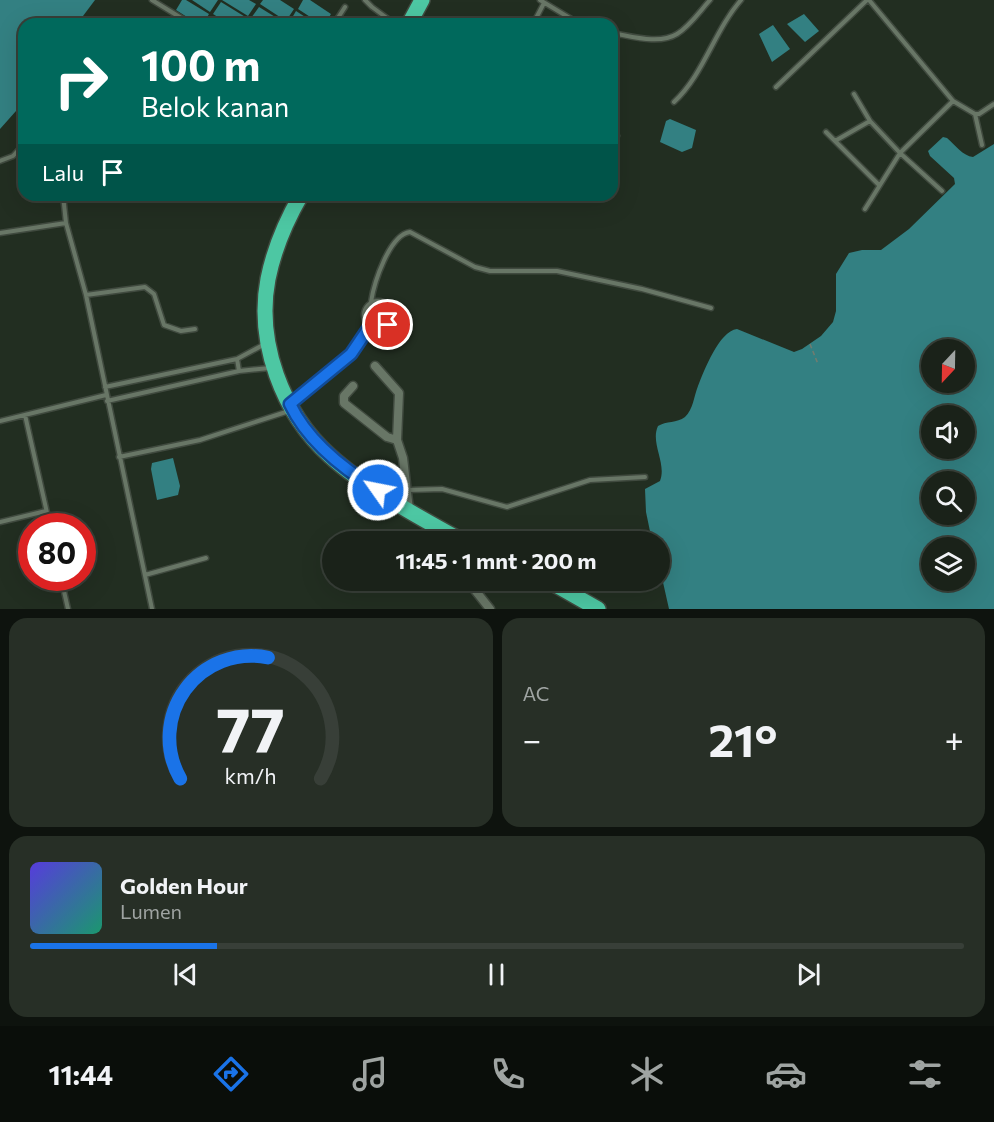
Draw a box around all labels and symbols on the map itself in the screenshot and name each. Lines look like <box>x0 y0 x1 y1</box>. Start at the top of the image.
pin <box>362 299 413 350</box>
north arrow <box>921 339 975 393</box>
position arrow <box>346 458 410 522</box>
speed limit sign: 80 <box>18 513 96 591</box>

